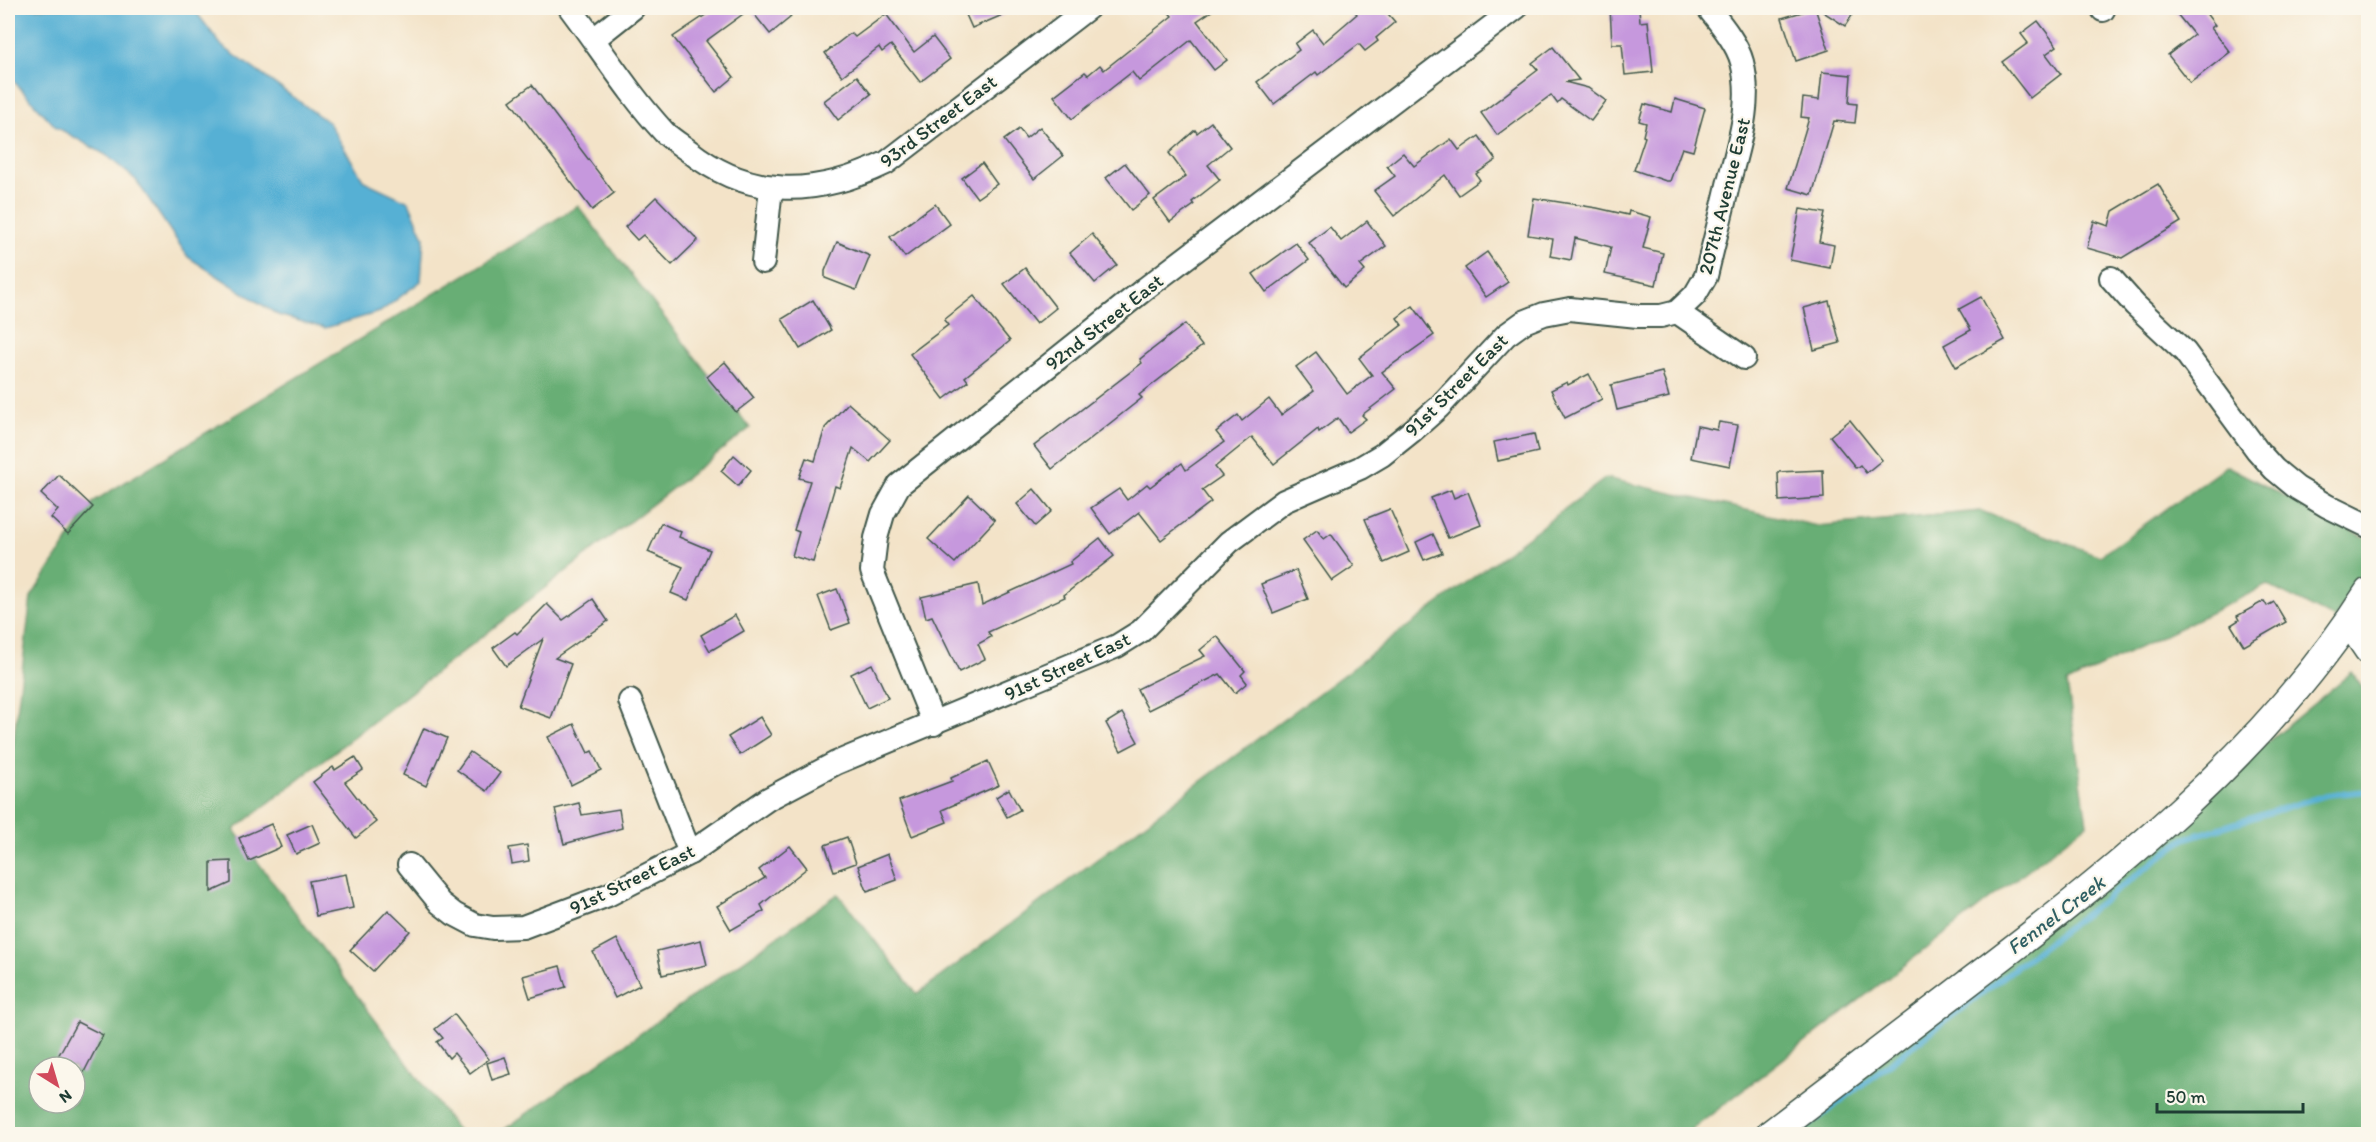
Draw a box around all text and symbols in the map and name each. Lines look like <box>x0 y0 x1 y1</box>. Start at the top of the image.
street label: 93rd Street East <box>875 69 1001 173</box>
street label: 207th Avenue East <box>1693 115 1755 277</box>
street label: 92nd Street East <box>1040 268 1168 376</box>
street label: 91st Street East <box>1399 328 1513 442</box>
street label: 91st Street East <box>1000 626 1134 706</box>
street label: 91st Street East <box>565 838 699 920</box>
water label: Fennel Creek <box>2002 869 2111 960</box>
north arrow <box>27 1055 87 1115</box>
scale bar <box>2157 1076 2302 1114</box>
text: N <box>56 1086 76 1107</box>
text: 50 m <box>2166 1086 2206 1108</box>

